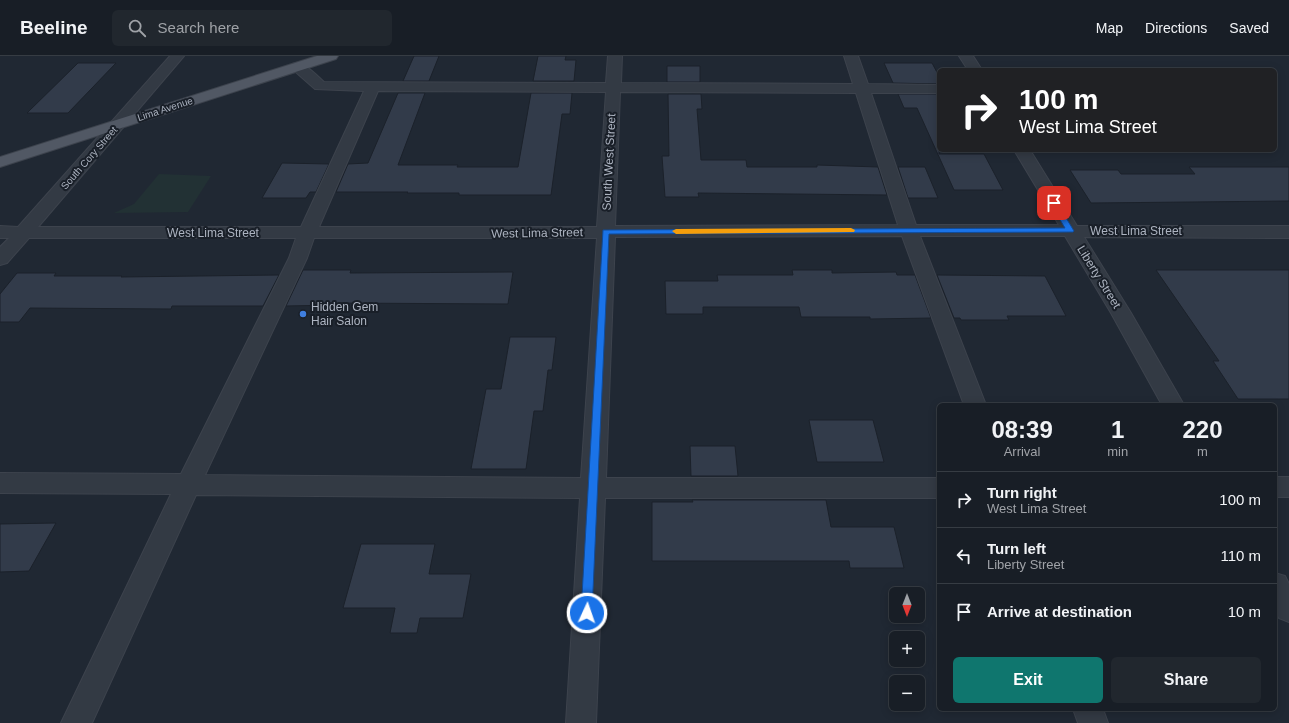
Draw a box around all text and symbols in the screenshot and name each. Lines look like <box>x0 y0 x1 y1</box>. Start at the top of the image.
search box <box>112 10 392 46</box>
text: Beeline <box>20 17 88 38</box>
icon: search <box>126 17 148 39</box>
text: Search here <box>158 19 239 36</box>
text: Map <box>1096 20 1123 36</box>
text: Directions <box>1145 20 1207 36</box>
text: Saved <box>1229 20 1269 36</box>
icon: right <box>953 84 1005 136</box>
text: 100 m <box>1019 84 1098 115</box>
street label: Lima Avenue <box>136 95 195 123</box>
street label: South West Street <box>599 112 619 211</box>
text: West Lima Street <box>1019 117 1157 137</box>
street label: South Cory Street <box>59 124 119 192</box>
pin <box>1037 186 1071 220</box>
icon: arrive <box>1043 192 1065 214</box>
street label: West Lima Street <box>1090 224 1183 238</box>
street label: West Lima Street <box>491 225 584 241</box>
street label: West Lima Street <box>167 226 260 240</box>
street label: Liberty Street <box>1074 243 1124 312</box>
place label: Hidden Gem Hair Salon <box>311 300 378 328</box>
marker: Hidden Gem Hair Salon <box>298 309 308 319</box>
text: 08:39 <box>991 416 1053 443</box>
text: 1 <box>1111 416 1124 443</box>
text: 220 <box>1183 416 1223 443</box>
text: Arrival <box>1004 444 1041 459</box>
text: min <box>1107 444 1128 459</box>
text: m <box>1197 444 1208 459</box>
text: Turn right <box>987 484 1057 501</box>
icon: right <box>953 489 975 511</box>
text: 100 m <box>1219 491 1261 508</box>
text: West Lima Street <box>987 501 1086 516</box>
text: Turn left <box>987 540 1046 557</box>
icon: left <box>953 545 975 567</box>
text: 110 m <box>1220 547 1261 564</box>
text: Liberty Street <box>987 557 1064 572</box>
north arrow <box>889 587 925 623</box>
map controls <box>889 587 925 711</box>
position arrow <box>566 592 608 634</box>
icon: arrive <box>953 601 975 623</box>
text: Arrive at destination <box>987 603 1132 620</box>
text: 10 m <box>1228 603 1261 620</box>
button: + <box>889 631 925 667</box>
button: Exit <box>953 657 1103 703</box>
button: Share <box>1111 657 1261 703</box>
button: − <box>889 675 925 711</box>

